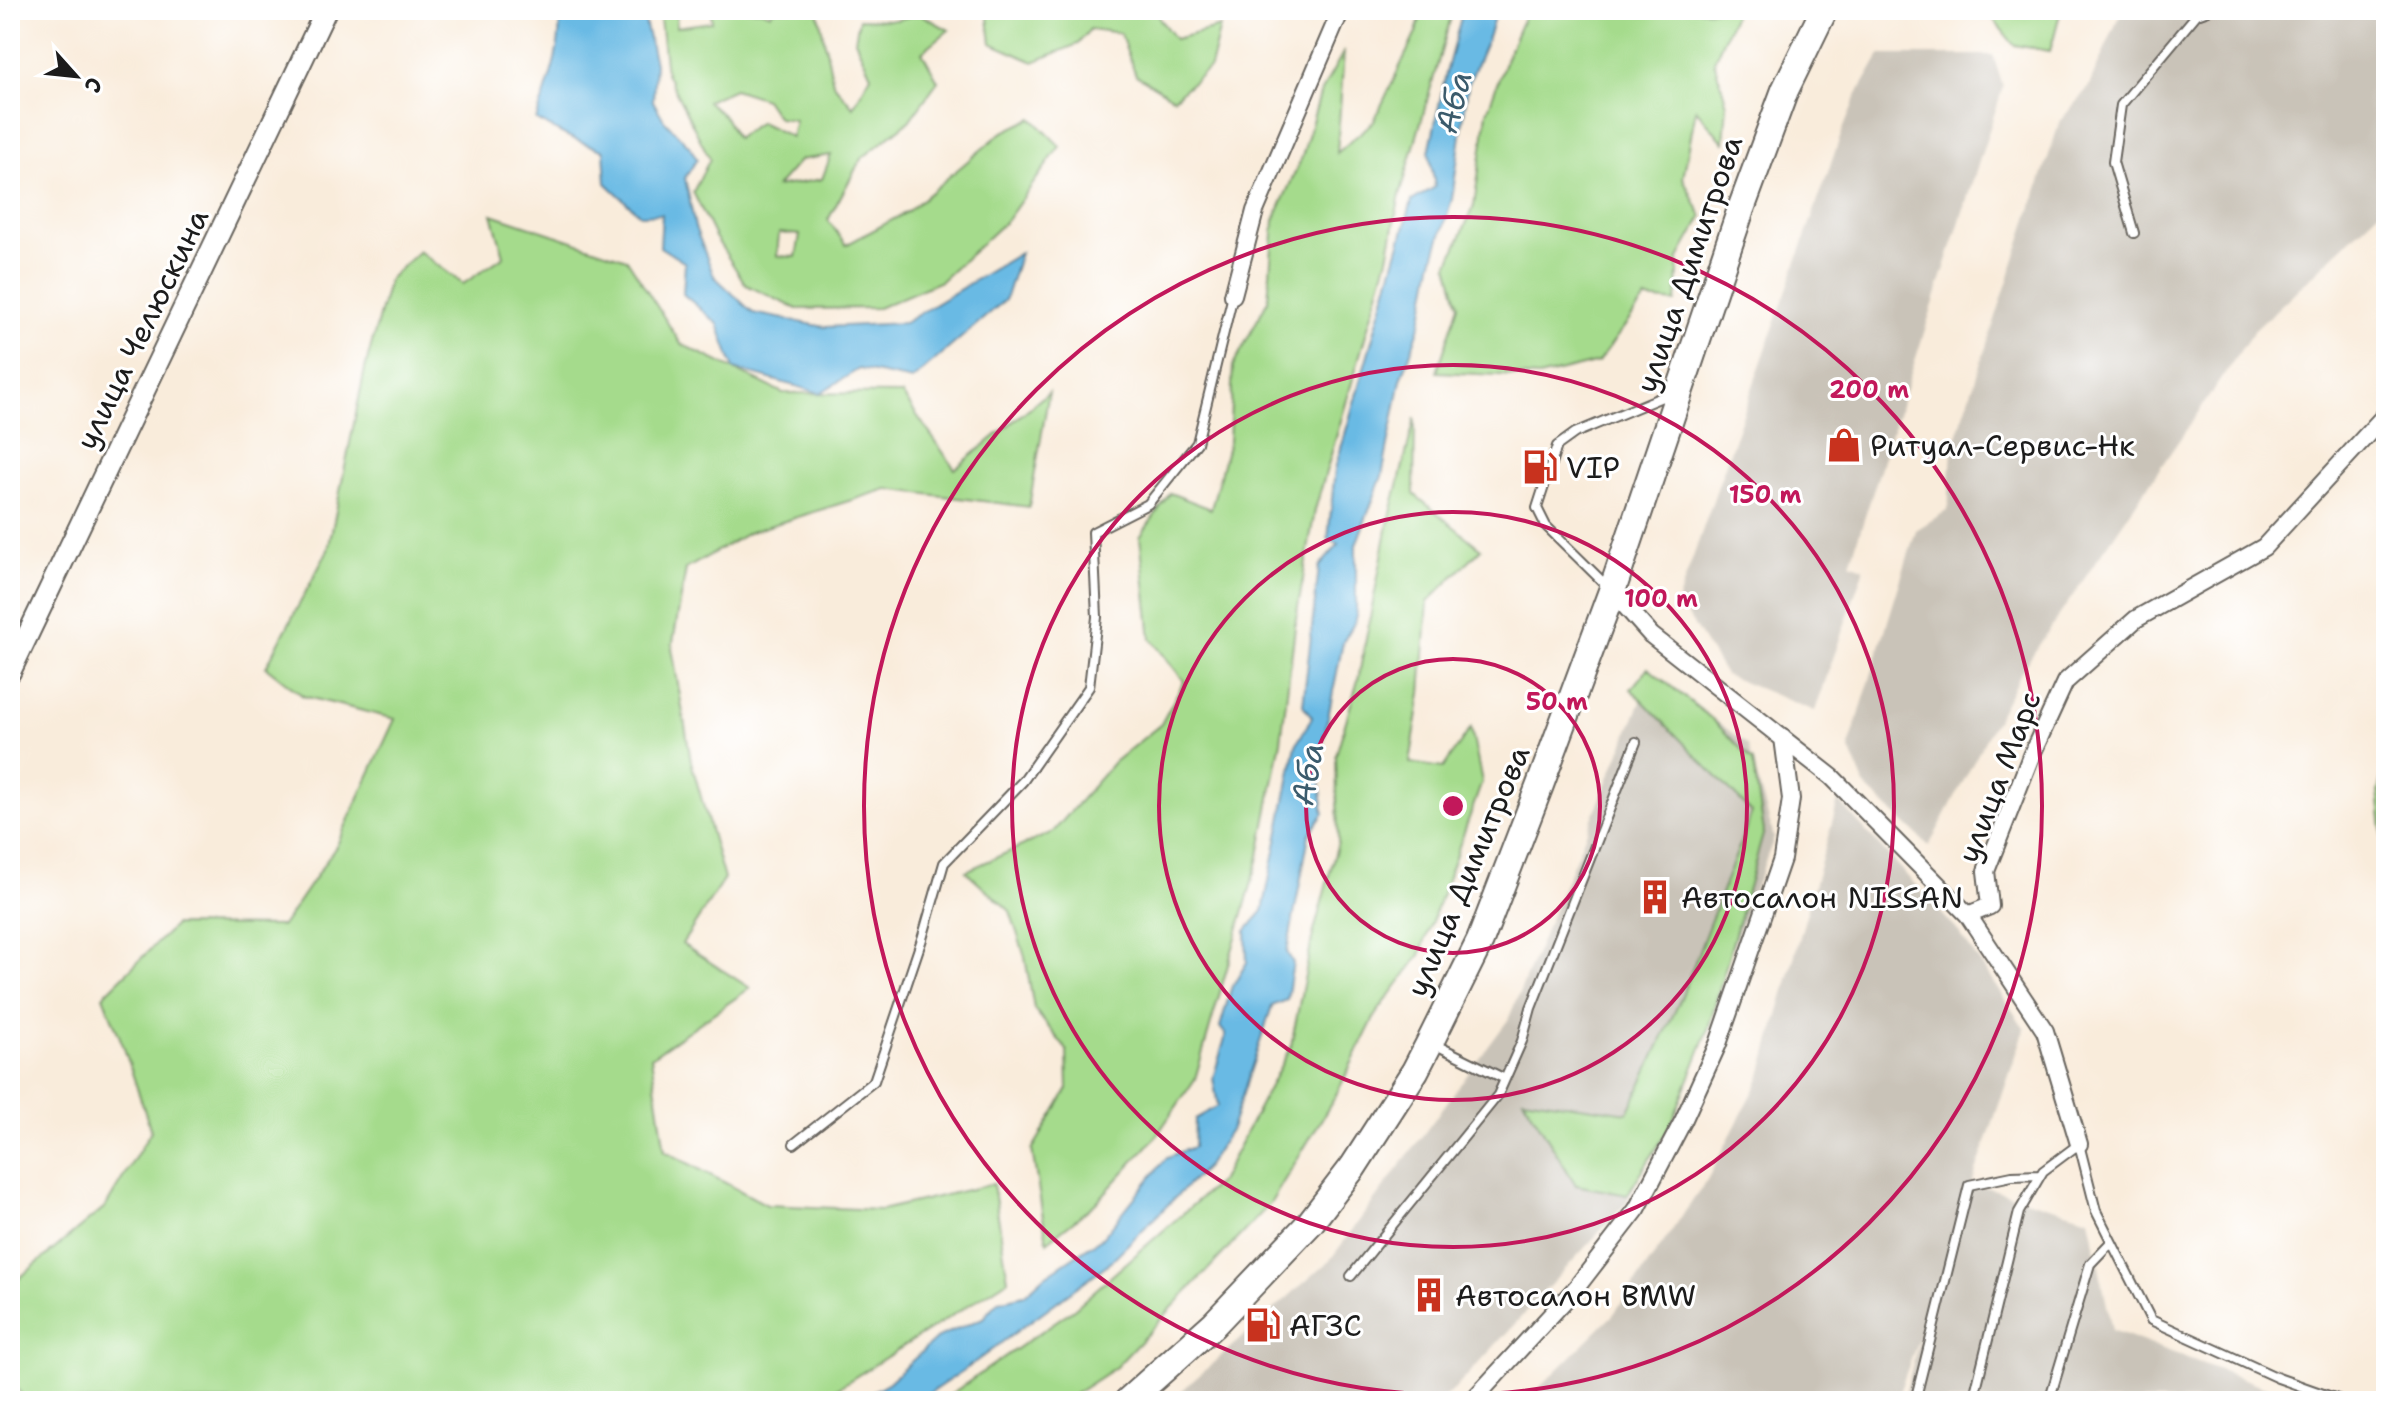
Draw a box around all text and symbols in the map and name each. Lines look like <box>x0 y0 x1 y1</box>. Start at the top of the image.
north arrow <box>36 36 116 116</box>
water label: Аба <box>1424 66 1482 138</box>
text: С <box>77 72 109 97</box>
street label: улица Димитрова <box>1626 130 1752 398</box>
street label: улица Челюскина <box>66 201 218 456</box>
text: 200 m <box>1829 374 1909 406</box>
place label: Ритуал-Сервис-Нк <box>1870 425 2135 466</box>
shop icon: Ритуал-Сервис-Нк <box>1825 426 1863 464</box>
place label: VIP <box>1566 447 1620 488</box>
fuel station icon: VIP <box>1521 448 1559 486</box>
text: 150 m <box>1729 479 1801 511</box>
text: 100 m <box>1624 583 1698 615</box>
street label: улица Марс <box>1947 685 2051 869</box>
text: 50 m <box>1526 686 1588 718</box>
water label: Аба <box>1280 739 1334 809</box>
street label: улица Димитрова <box>1397 739 1540 1003</box>
centre of rings <box>1439 792 1467 820</box>
place label: Автосалон NISSAN <box>1681 877 1963 918</box>
building icon: Автосалон NISSAN <box>1636 878 1674 916</box>
place label: Автосалон BMW <box>1455 1275 1696 1316</box>
building icon: Автосалон BMW <box>1410 1276 1448 1314</box>
place label: АГЗС <box>1289 1305 1362 1346</box>
fuel station icon: АГЗС <box>1244 1306 1282 1344</box>

